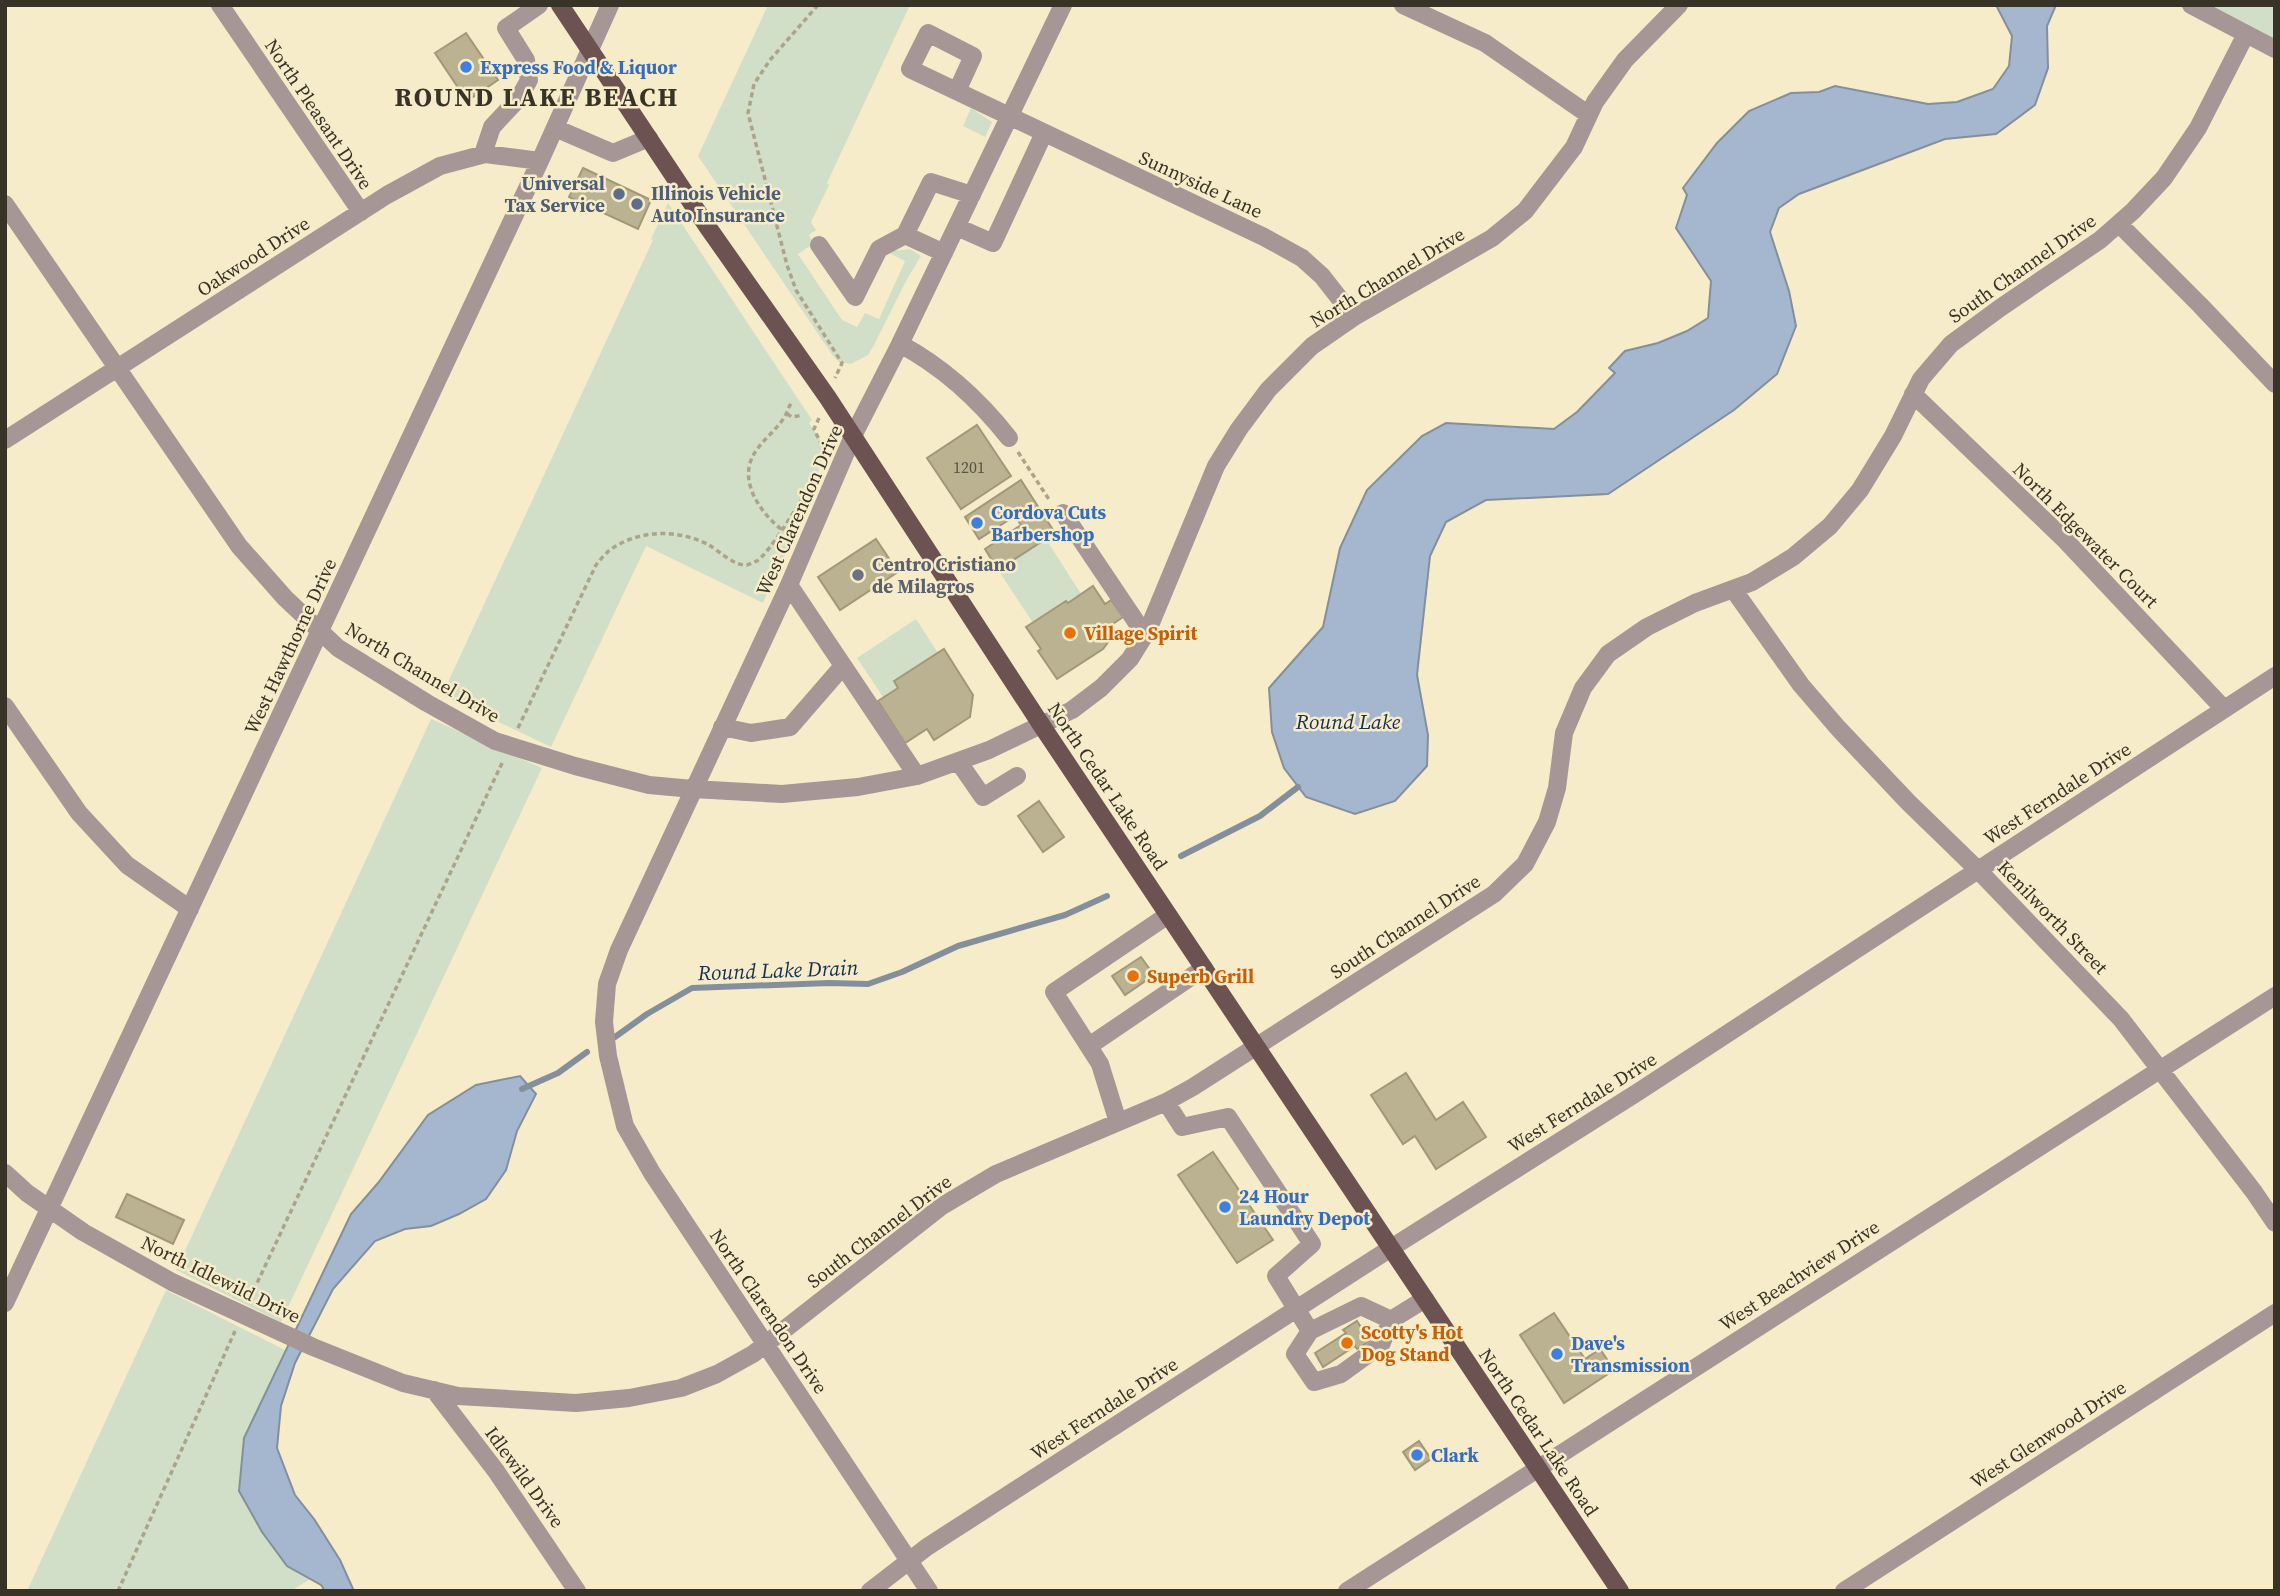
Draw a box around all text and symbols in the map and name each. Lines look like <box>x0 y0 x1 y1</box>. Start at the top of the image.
street label: North Pleasant Drive <box>259 34 379 194</box>
place label: Express Food & Liquor <box>480 54 677 80</box>
marker: Express Food & Liquor <box>458 59 474 75</box>
district label: ROUND LAKE BEACH <box>395 79 679 115</box>
street label: Sunnyside Lane <box>1135 144 1267 224</box>
place label: Universal Tax Service <box>505 170 605 218</box>
place label: Illinois Vehicle Auto Insurance <box>651 180 785 228</box>
marker: Universal Tax Service <box>611 186 627 202</box>
marker: Illinois Vehicle Auto Insurance <box>629 196 645 212</box>
street label: South Channel Drive <box>1943 207 2101 329</box>
street label: Oakwood Drive <box>192 210 314 302</box>
street label: North Channel Drive <box>1305 221 1469 333</box>
street label: West Clarendon Drive <box>750 420 848 600</box>
house number: 1201 <box>953 456 985 478</box>
street label: North Edgewater Court <box>2008 457 2165 614</box>
place label: Cordova Cuts Barbershop <box>991 499 1107 547</box>
marker: Cordova Cuts Barbershop <box>969 515 985 531</box>
place label: Centro Cristiano de Milagros <box>872 551 1016 599</box>
street label: West Hawthorne Drive <box>238 554 342 738</box>
marker: Centro Cristiano de Milagros <box>850 567 866 583</box>
street label: North Channel Drive <box>341 616 505 728</box>
place label: Village Spirit <box>1084 620 1197 646</box>
marker: Village Spirit <box>1062 625 1078 641</box>
street label: North Cedar Lake Road <box>1042 697 1174 875</box>
water label: Round Lake <box>1295 707 1401 736</box>
street label: West Ferndale Drive <box>1978 736 2136 850</box>
street label: Kenilworth Street <box>1992 854 2115 980</box>
street label: South Channel Drive <box>1325 868 1485 984</box>
water label: Round Lake Drain <box>696 953 859 987</box>
place label: Superb Grill <box>1147 963 1254 989</box>
marker: Superb Grill <box>1125 968 1141 984</box>
street label: West Ferndale Drive <box>1503 1046 1661 1158</box>
street label: South Channel Drive <box>802 1168 956 1294</box>
place label: 24 Hour Laundry Depot <box>1239 1183 1370 1231</box>
marker: 24 Hour Laundry Depot <box>1217 1199 1233 1215</box>
street label: West Beachview Drive <box>1714 1213 1884 1337</box>
street label: North Clarendon Drive <box>704 1223 834 1399</box>
street label: North Idlewild Drive <box>137 1229 305 1329</box>
place label: Scotty's Hot Dog Stand <box>1361 1319 1463 1367</box>
place label: Dave's Transmission <box>1571 1330 1690 1378</box>
marker: Scotty's Hot Dog Stand <box>1339 1335 1355 1351</box>
street label: North Cedar Lake Road <box>1473 1343 1605 1521</box>
marker: Dave's Transmission <box>1549 1346 1565 1362</box>
street label: West Ferndale Drive <box>1025 1351 1183 1465</box>
street label: West Glenwood Drive <box>1965 1374 2131 1494</box>
street label: Idlewild Drive <box>479 1421 571 1533</box>
place label: Clark <box>1431 1442 1479 1468</box>
marker: Clark <box>1409 1447 1425 1463</box>

